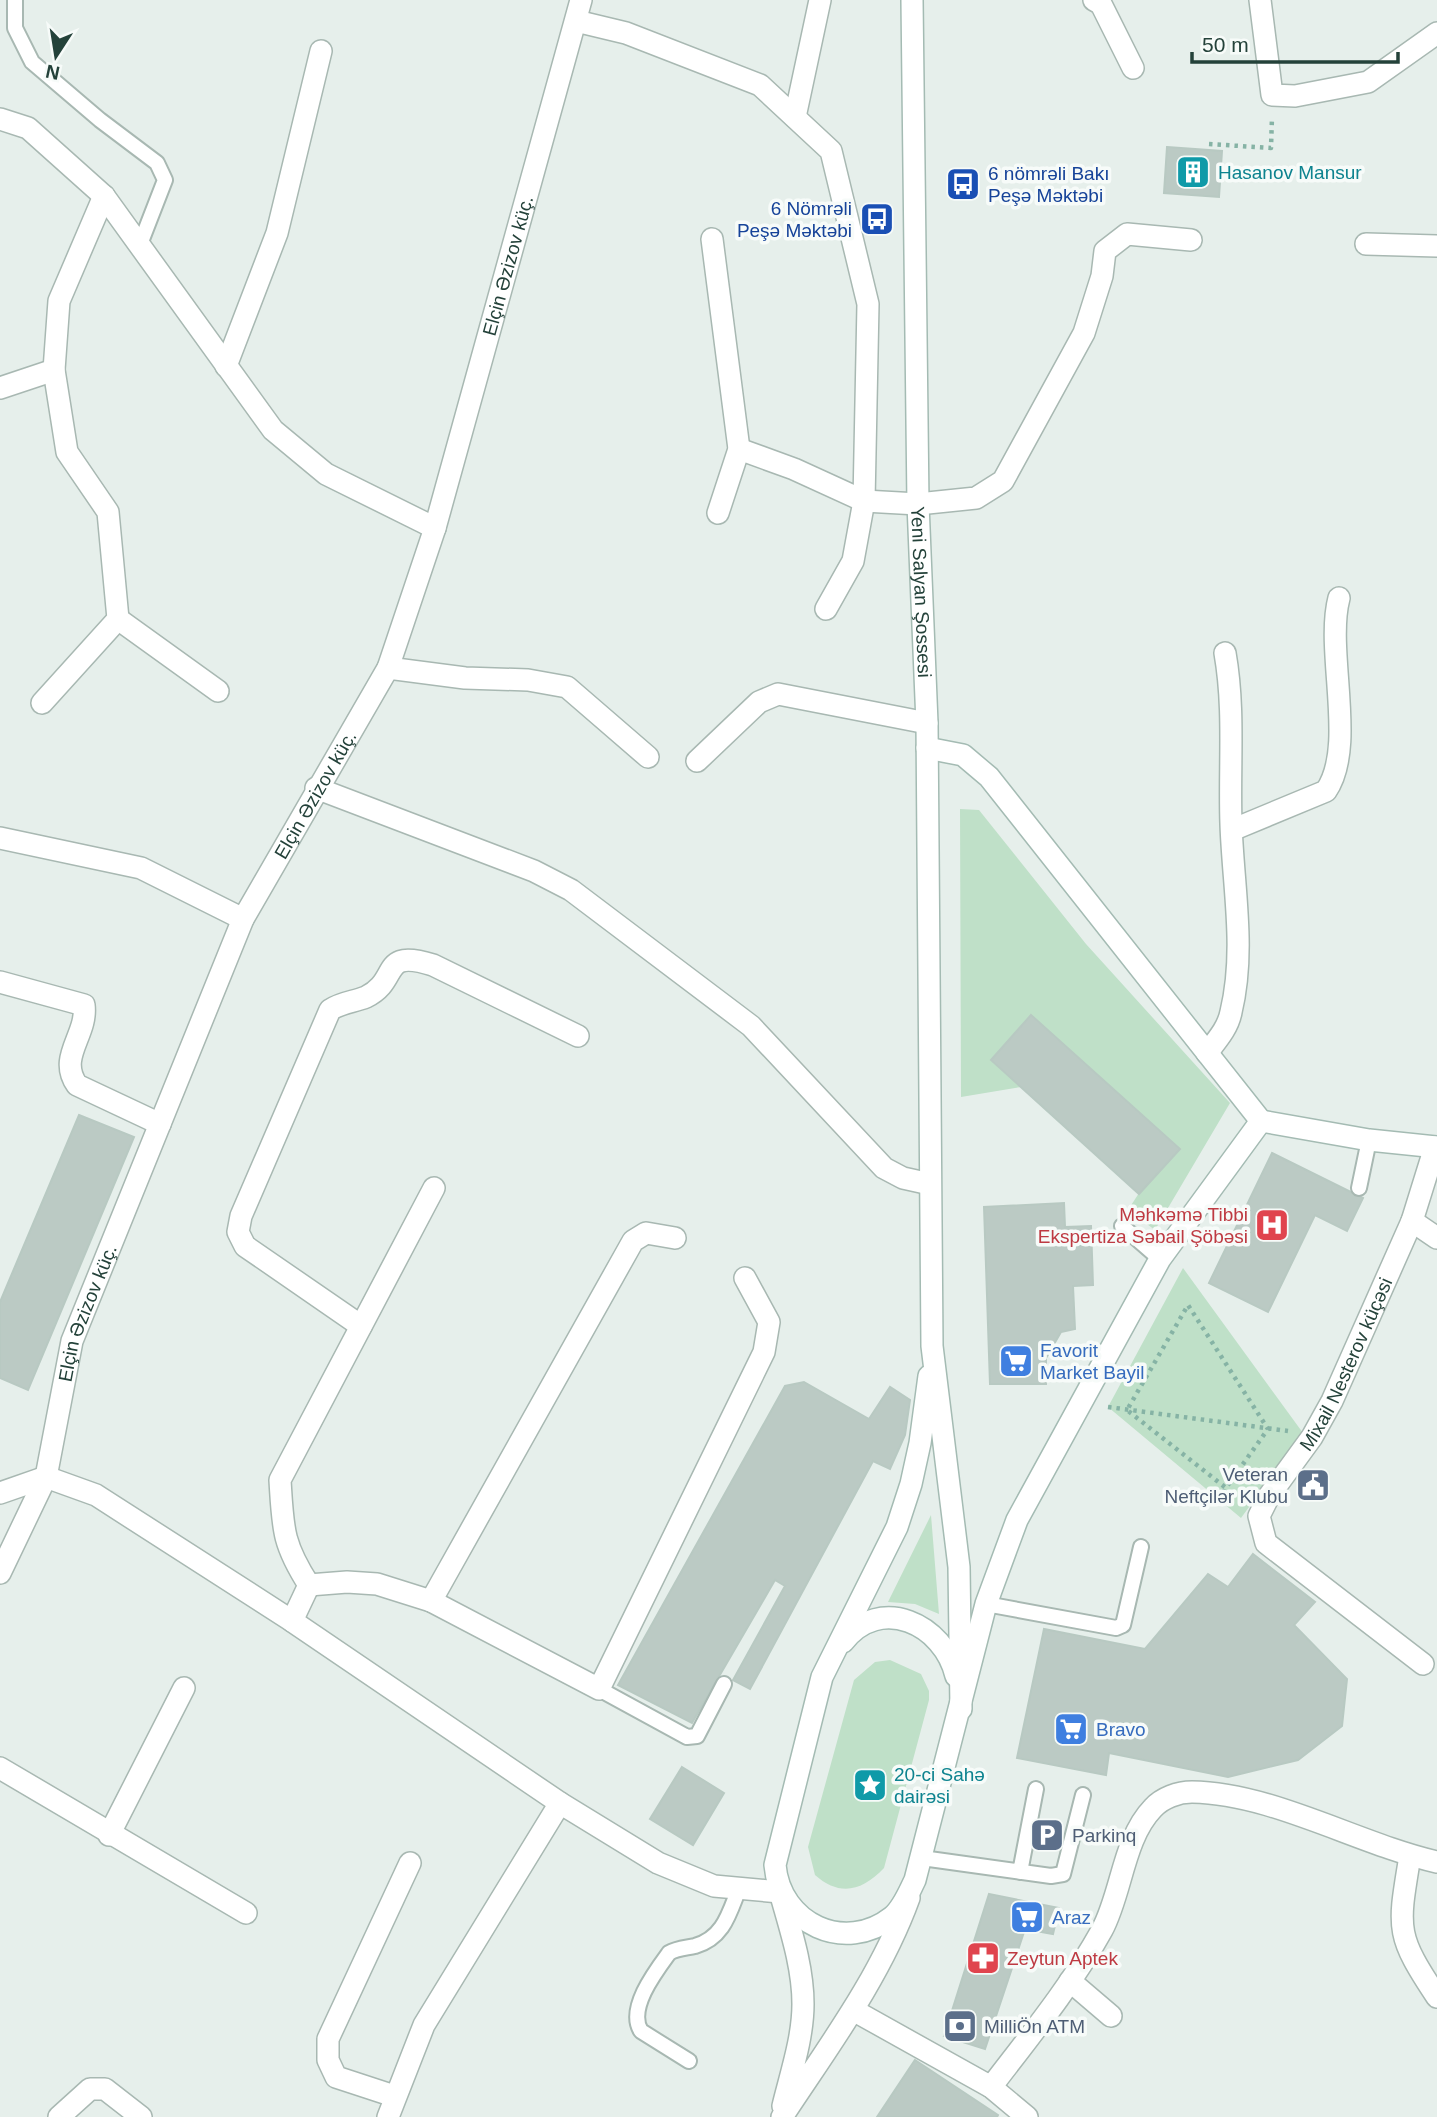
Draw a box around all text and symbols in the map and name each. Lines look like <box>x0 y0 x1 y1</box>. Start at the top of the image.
north arrow <box>21 21 91 91</box>
scale bar <box>1192 21 1398 65</box>
text: 50 m <box>1202 33 1249 56</box>
text: N <box>44 60 61 84</box>
building icon: Hasanov Mansur <box>1174 153 1212 191</box>
place label: Hasanov Mansur <box>1218 162 1362 183</box>
place label: 6 nömrəli Bakı Peşə Məktəbi <box>988 163 1109 206</box>
bus stop icon: 6 nömrəli Bakı Peşə Məktəbi <box>944 165 982 203</box>
street label: Elçin Əzizov küç. <box>479 193 537 338</box>
place label: 6 Nömrəli Peşə Məktəbi <box>737 198 852 241</box>
bus stop icon: 6 Nömrəli Peşə Məktəbi <box>858 200 896 238</box>
street label: Yeni Salyan Şossesi <box>907 506 935 678</box>
street label: Elçin Əzizov küç. <box>270 727 361 862</box>
place label: Məhkəmə Tibbi Ekspertiza Səbail Şöbəsi <box>1038 1204 1248 1247</box>
hospital icon: Məhkəmə Tibbi Ekspertiza Səbail Şöbəsi <box>1253 1206 1291 1244</box>
street label: Elçin Əzizov küç. <box>54 1242 121 1383</box>
street label: Mixail Nesterov küçəsi <box>1296 1275 1396 1455</box>
place label: Favorit Market Bayil <box>1040 1340 1145 1383</box>
supermarket icon: Favorit Market Bayil <box>997 1342 1035 1380</box>
place label: Veteran Neftçilər Klubu <box>1164 1464 1288 1507</box>
public building icon: Veteran Neftçilər Klubu <box>1294 1466 1332 1504</box>
supermarket icon: Bravo <box>1052 1710 1090 1748</box>
place label: Bravo <box>1096 1719 1146 1740</box>
place label: 20-ci Sahə dairəsi <box>894 1764 985 1807</box>
place icon: 20-ci Sahə dairəsi <box>851 1766 889 1804</box>
parking icon: Parkinq <box>1028 1816 1066 1854</box>
place label: Parkinq <box>1072 1825 1136 1846</box>
supermarket icon: Araz <box>1008 1898 1046 1936</box>
place label: Araz <box>1052 1907 1091 1928</box>
pharmacy icon: Zeytun Aptek <box>964 1939 1002 1977</box>
place label: Zeytun Aptek <box>1007 1948 1118 1969</box>
bank icon: MilliÖn ATM <box>941 2007 979 2045</box>
place label: MilliÖn ATM <box>984 2016 1085 2037</box>

